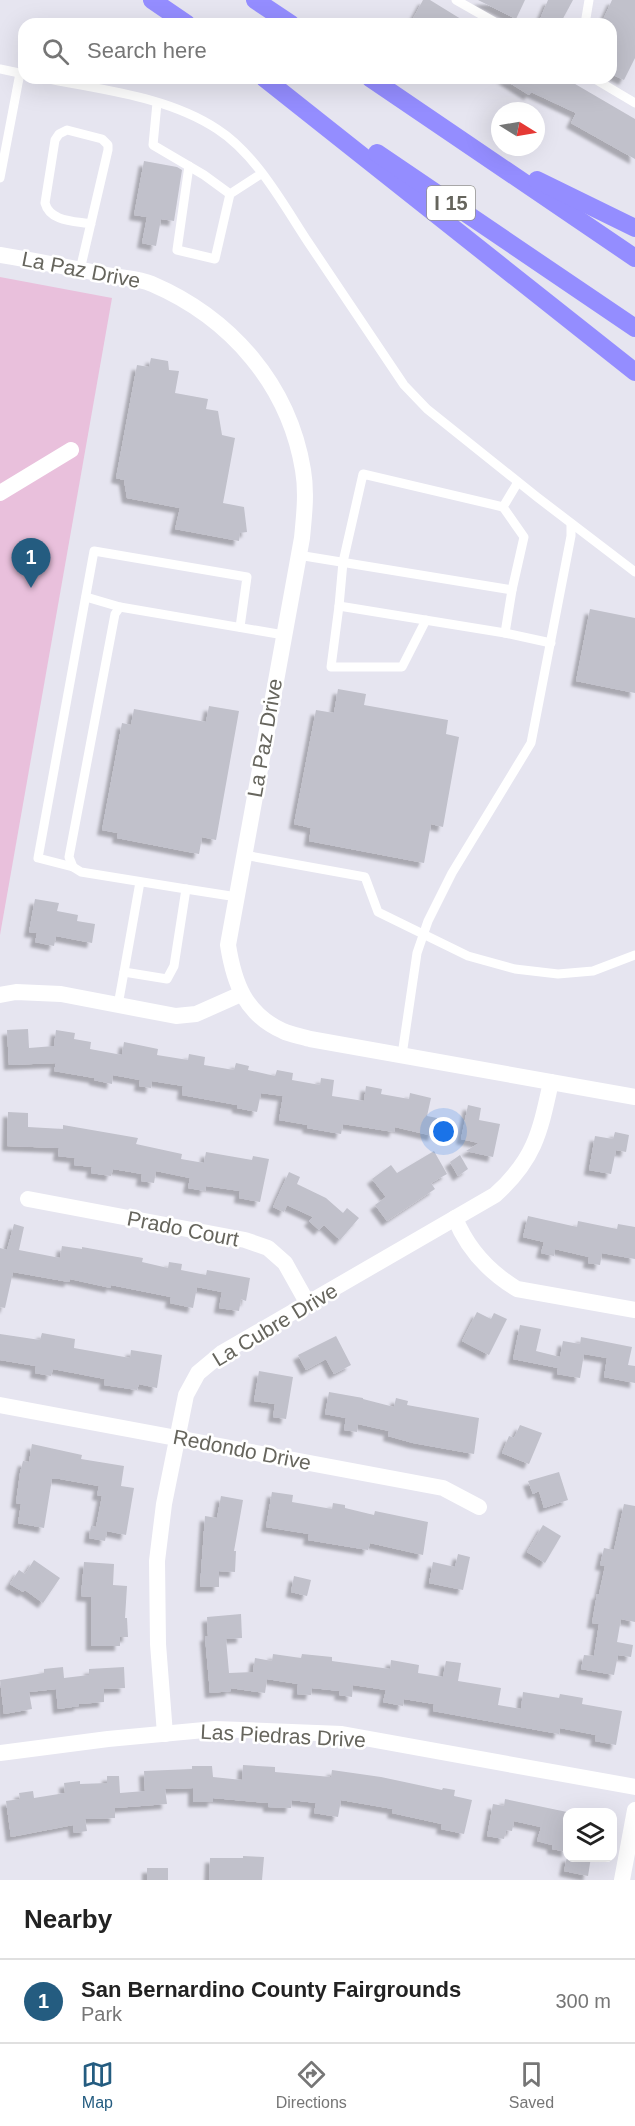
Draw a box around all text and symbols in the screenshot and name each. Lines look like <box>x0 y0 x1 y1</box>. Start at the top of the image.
search box <box>18 18 617 84</box>
icon: search <box>39 35 72 68</box>
text: Search here <box>87 38 207 63</box>
north arrow <box>491 102 545 156</box>
road number: I 15 <box>427 186 475 220</box>
street label: La Paz Drive <box>20 247 142 292</box>
pin: 1 <box>12 538 51 588</box>
street label: La Paz Drive <box>243 677 286 799</box>
your location <box>429 1117 458 1146</box>
street label: Prado Court <box>125 1206 241 1251</box>
street label: La Cubre Drive <box>208 1278 341 1371</box>
street label: Redondo Drive <box>171 1425 313 1474</box>
street label: Las Piedras Drive <box>200 1720 366 1751</box>
map controls <box>563 1808 617 1862</box>
button: layers <box>563 1808 617 1862</box>
text: Nearby <box>24 1904 112 1934</box>
text: San Bernardino County Fairgrounds <box>81 1977 461 2002</box>
text: 1 <box>38 1990 49 2012</box>
text: 300 m <box>555 1990 611 2012</box>
text: Park <box>81 2003 122 2025</box>
tab: Map <box>81 2058 114 2112</box>
tab: Directions <box>276 2058 347 2112</box>
tab: Saved <box>509 2058 554 2112</box>

